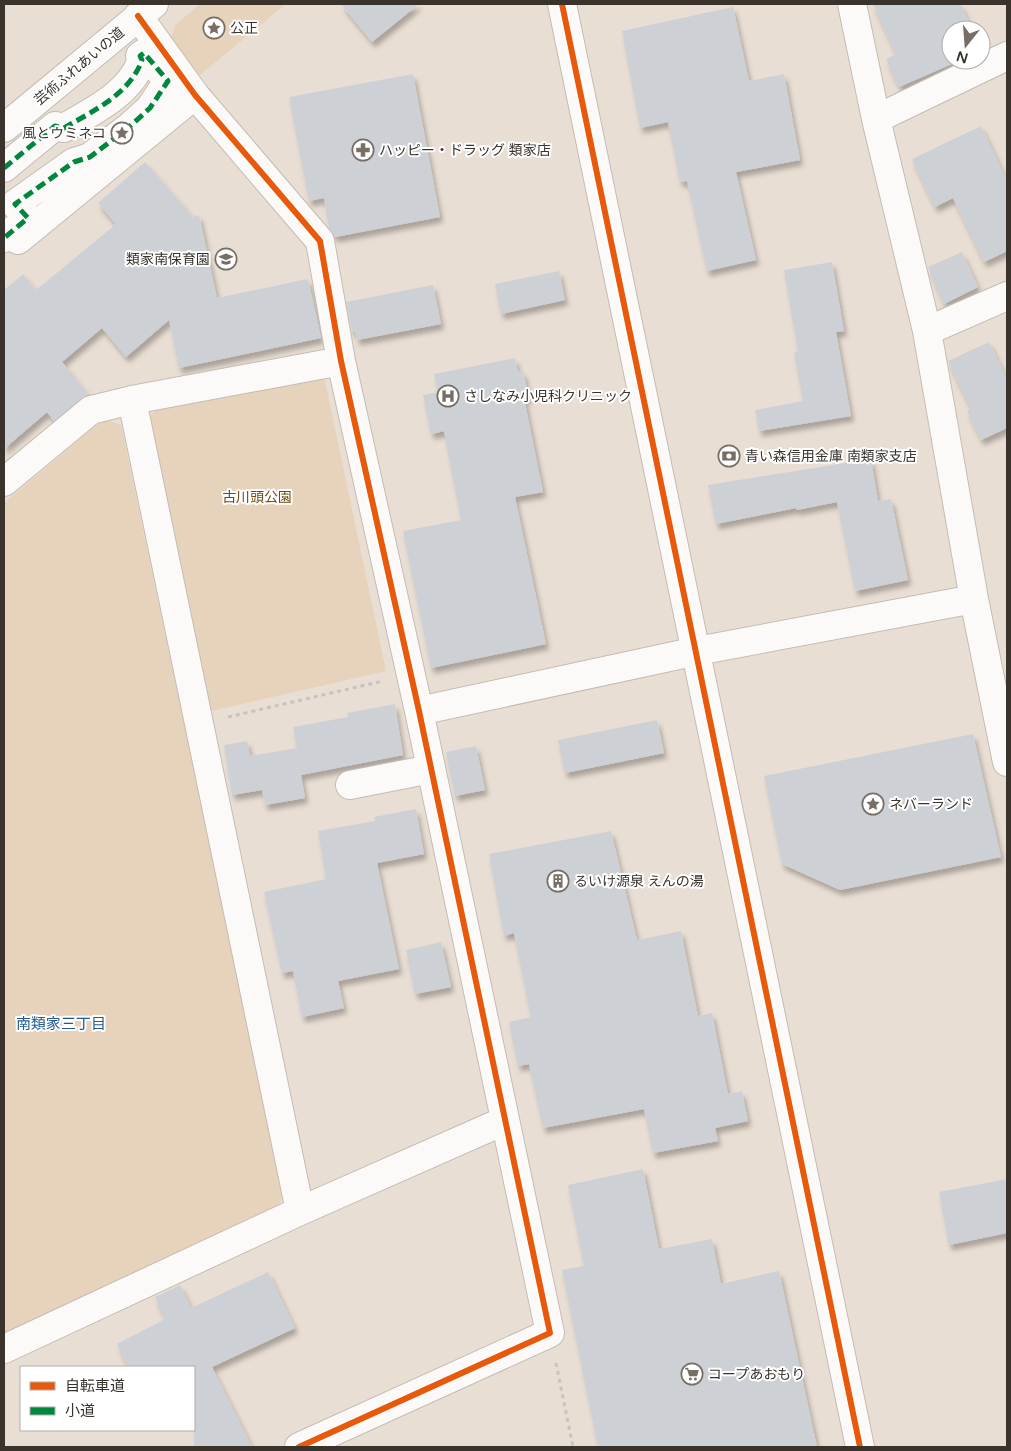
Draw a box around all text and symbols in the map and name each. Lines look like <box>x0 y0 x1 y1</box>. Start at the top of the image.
place icon: 公正 <box>202 16 226 40</box>
place label: 公正 <box>230 20 258 37</box>
north arrow <box>941 20 991 70</box>
street label: 芸術ふれあいの道 <box>31 24 128 109</box>
text: N <box>954 47 970 67</box>
place icon: 風とウミネコ <box>110 121 134 145</box>
place label: 風とウミネコ <box>22 125 106 142</box>
pharmacy icon: ハッピー・ドラッグ 類家店 <box>351 138 375 162</box>
place label: ハッピー・ドラッグ 類家店 <box>379 142 551 159</box>
school or university icon: 類家南保育園 <box>214 247 238 271</box>
place label: 類家南保育園 <box>126 251 210 268</box>
hospital icon: さしなみ小児科クリニック <box>436 384 460 408</box>
place label: さしなみ小児科クリニック <box>464 388 632 405</box>
bank icon: 青い森信用金庫 南類家支店 <box>717 444 741 468</box>
place label: 青い森信用金庫 南類家支店 <box>745 448 917 465</box>
park label: 古川頭公園 <box>222 489 292 506</box>
place icon: ネバーランド <box>861 792 885 816</box>
place label: ネバーランド <box>889 796 973 813</box>
building icon: るいけ源泉 えんの湯 <box>546 869 570 893</box>
place label: るいけ源泉 えんの湯 <box>574 873 704 890</box>
district label: 南類家三丁目 <box>16 1015 106 1033</box>
supermarket icon: コープあおもり <box>680 1362 704 1386</box>
legend <box>20 1366 195 1431</box>
place label: コープあおもり <box>708 1366 805 1383</box>
text: 自転車道 <box>65 1377 125 1395</box>
text: 小道 <box>65 1402 95 1420</box>

